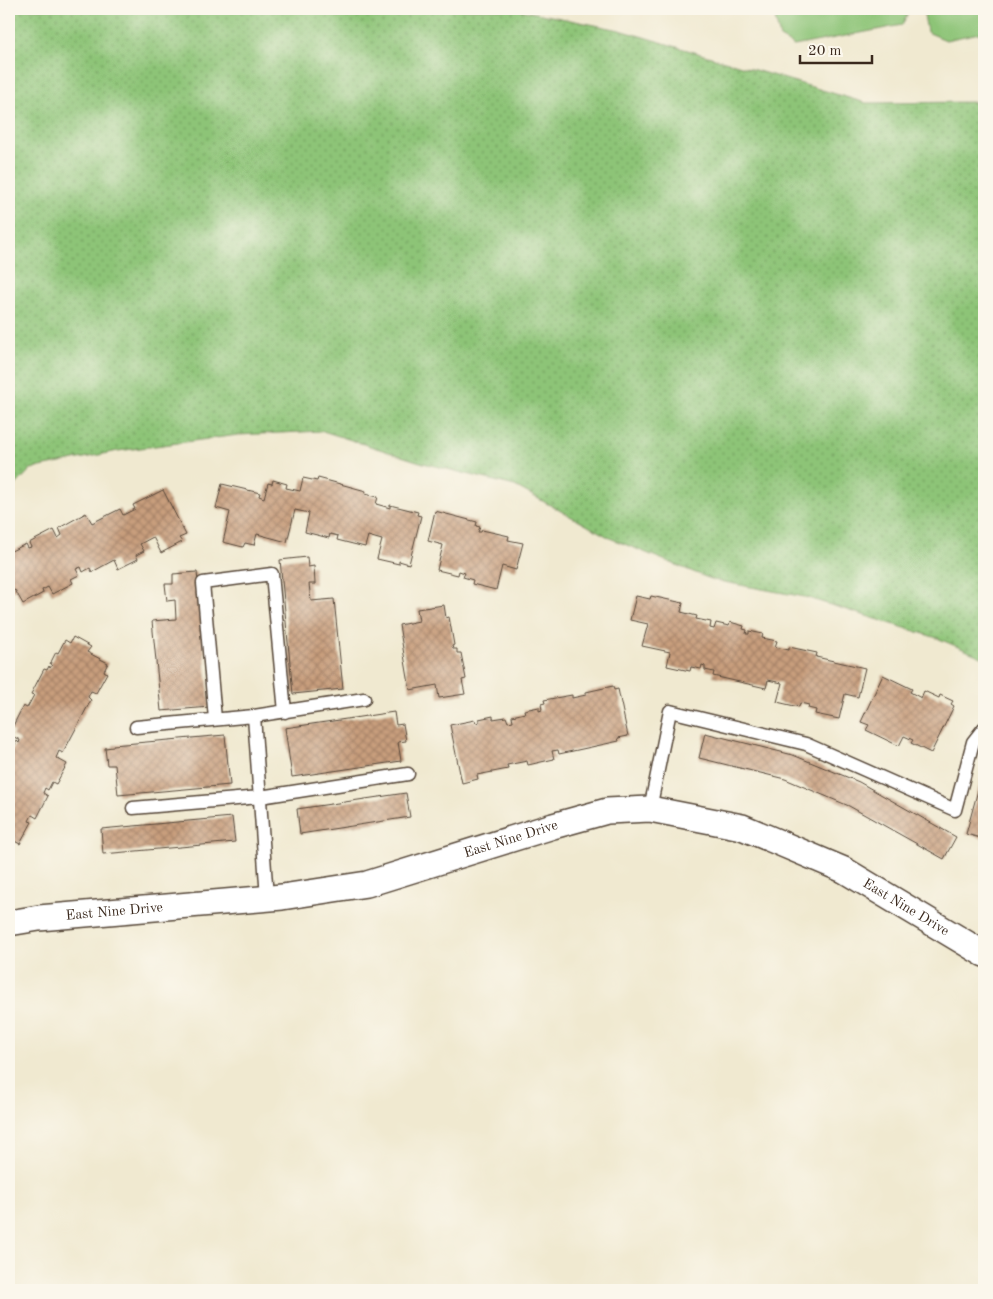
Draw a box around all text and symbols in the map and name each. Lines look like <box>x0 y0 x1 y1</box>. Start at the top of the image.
scale bar <box>800 32 873 64</box>
text: 20 m <box>808 44 842 59</box>
street label: East Nine Drive <box>462 818 559 860</box>
street label: East Nine Drive <box>861 876 951 938</box>
street label: East Nine Drive <box>65 900 164 923</box>

